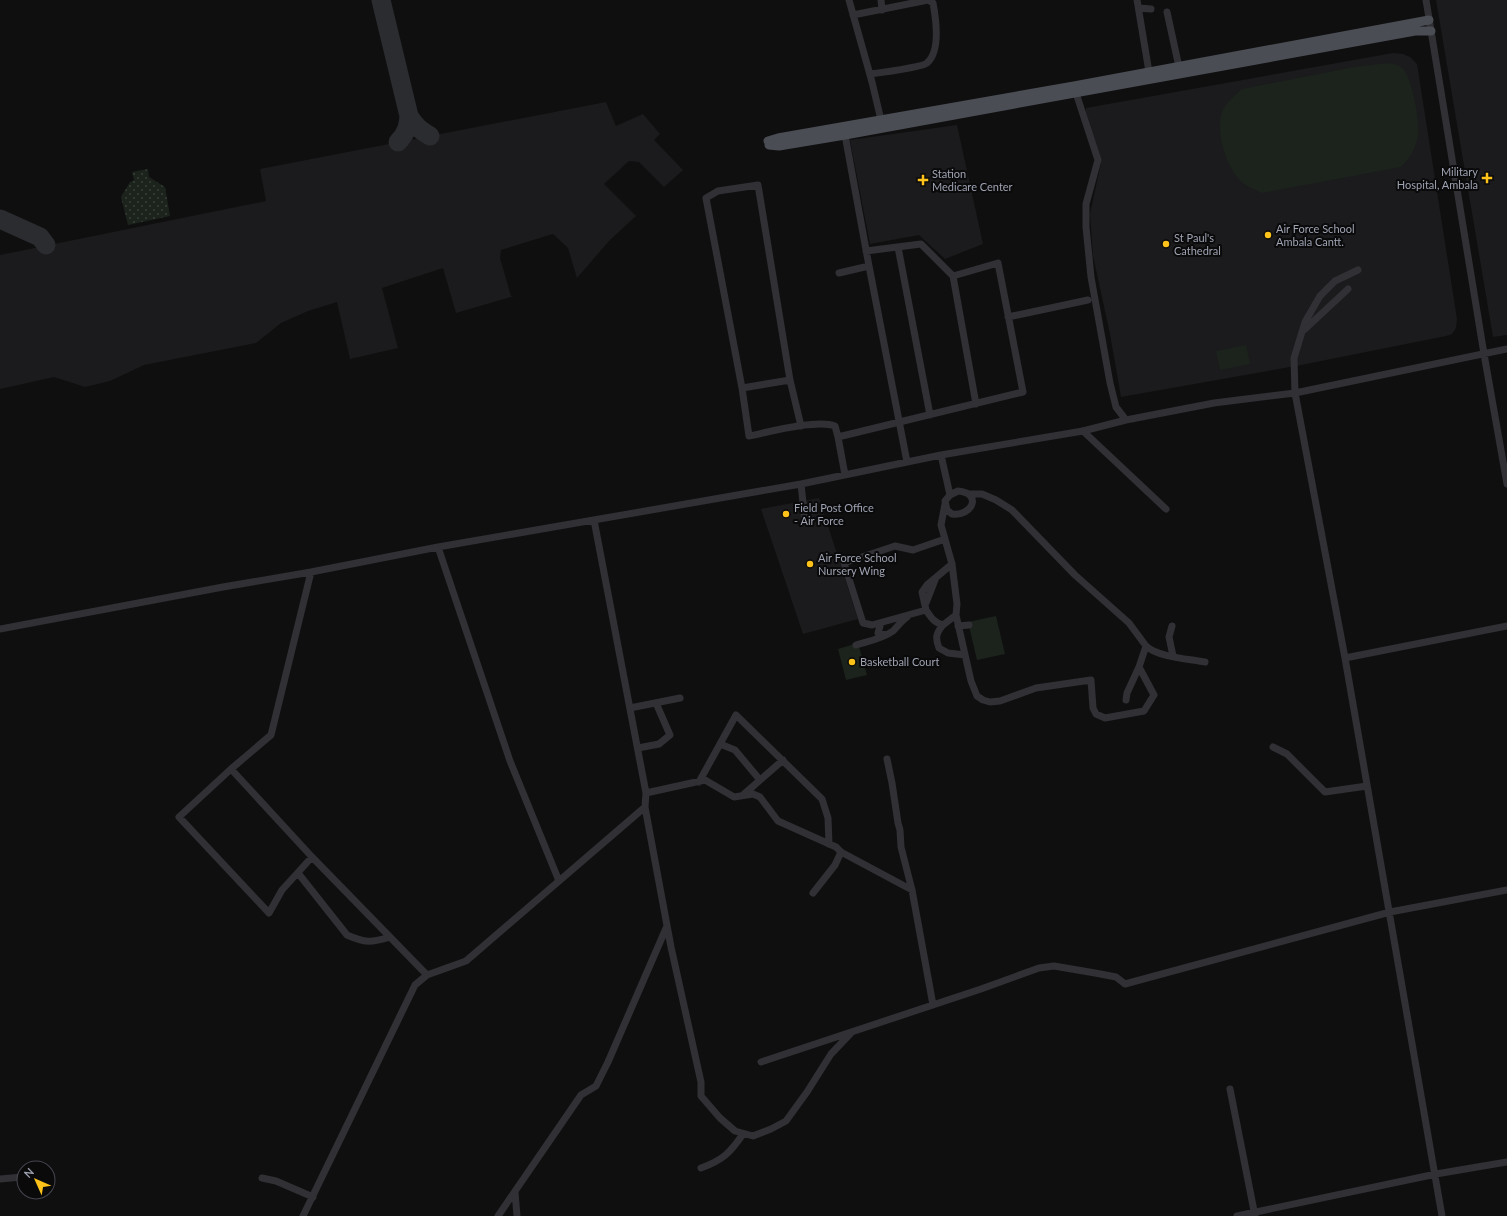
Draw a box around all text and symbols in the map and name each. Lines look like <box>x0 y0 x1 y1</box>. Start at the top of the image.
place label: Military Hospital, Ambala <box>1397 165 1478 191</box>
place label: Station Medicare Center <box>932 167 1013 193</box>
marker: Military Hospital, Ambala <box>1481 172 1493 184</box>
marker: Station Medicare Center <box>917 174 929 186</box>
place label: Air Force School Ambala Cantt. <box>1276 222 1355 248</box>
marker: Air Force School Ambala Cantt. <box>1263 230 1273 240</box>
place label: St Paul's Cathedral <box>1174 231 1221 257</box>
marker: St Paul's Cathedral <box>1161 239 1171 249</box>
place label: Field Post Office - Air Force <box>794 501 874 527</box>
marker: Field Post Office - Air Force <box>781 509 791 519</box>
place label: Air Force School Nursery Wing <box>818 551 897 577</box>
marker: Air Force School Nursery Wing <box>805 559 815 569</box>
place label: Basketball Court <box>860 655 939 668</box>
marker: Basketball Court <box>847 657 857 667</box>
north arrow <box>16 1160 56 1200</box>
text: N <box>21 1165 36 1180</box>

